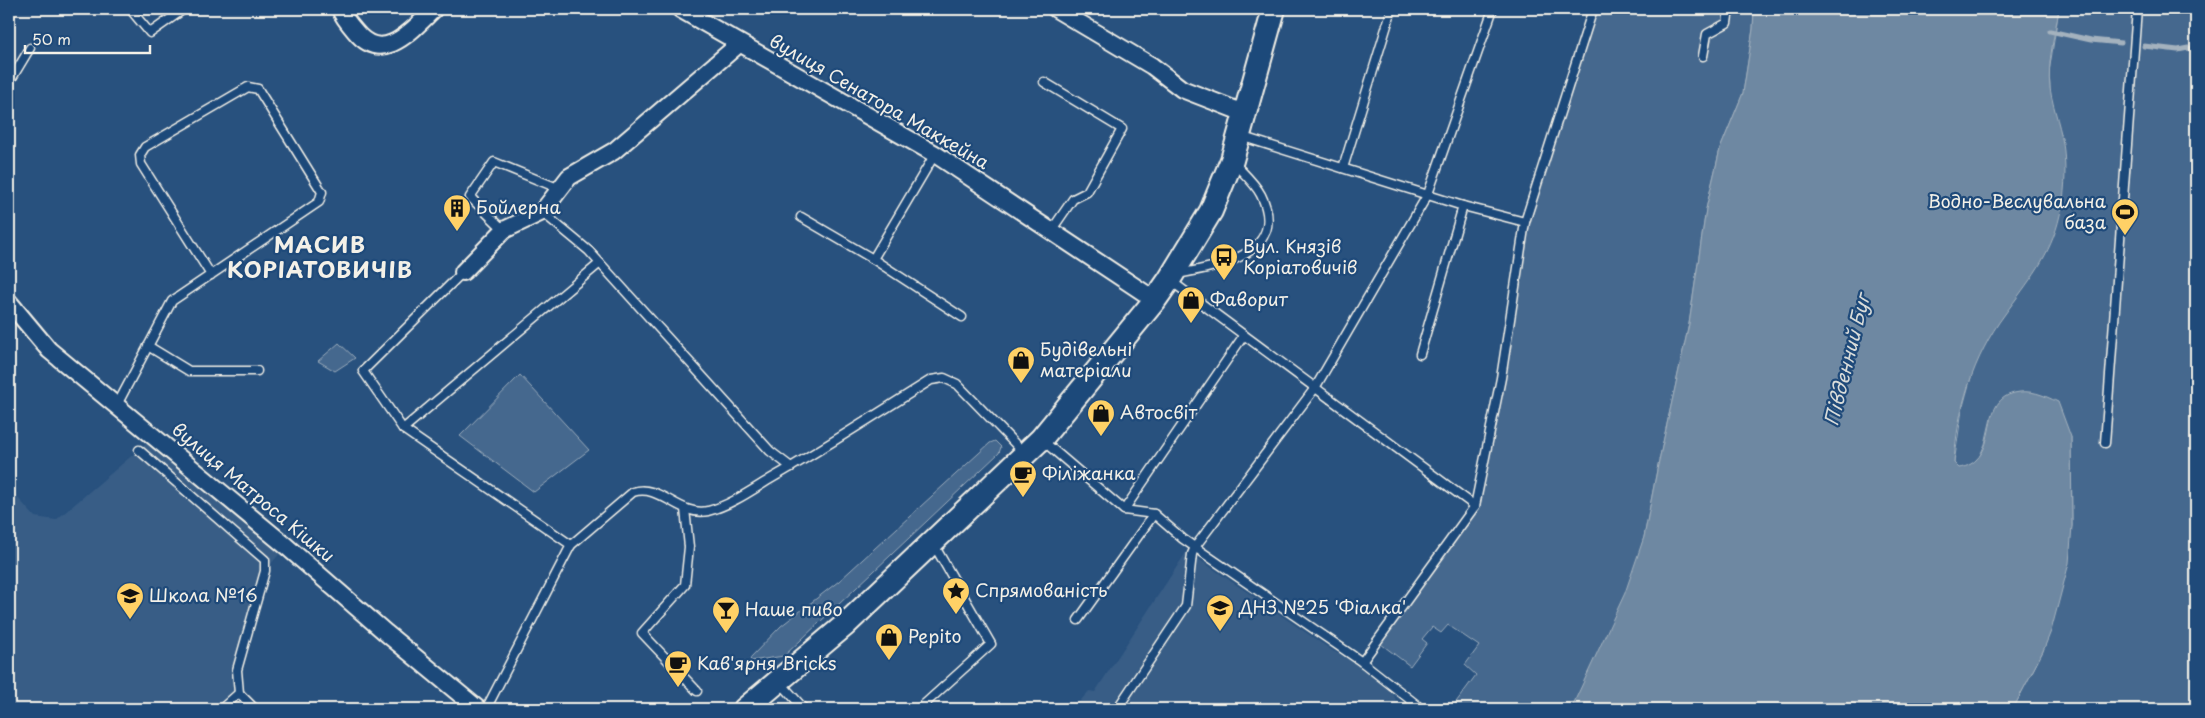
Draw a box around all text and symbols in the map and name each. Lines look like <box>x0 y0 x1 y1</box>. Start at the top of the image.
scale bar <box>25 22 150 54</box>
street label: вулиця Сенатора Маккейна <box>765 26 995 175</box>
text: 50 m <box>32 27 71 50</box>
place label: Водно-Веслувальна база <box>1928 187 2107 235</box>
building icon: Бойлерна <box>442 193 472 232</box>
place label: Бойлерна <box>476 193 562 220</box>
sports icon: Водно-Веслувальна база <box>2110 197 2140 236</box>
district label: МАСИВ КОРІАТОВИЧІВ <box>227 227 413 285</box>
place label: Вул. Князів Коріатовичів <box>1243 232 1357 280</box>
bus stop icon: Вул. Князів Коріатовичів <box>1209 242 1239 281</box>
shop icon: Фаворит <box>1176 285 1206 324</box>
place label: Фаворит <box>1210 285 1289 312</box>
water label: Південний Буг <box>1816 289 1877 428</box>
place label: Будівельні матеріали <box>1040 335 1132 383</box>
shop icon: Будівельні матеріали <box>1006 345 1036 384</box>
shop icon: Автосвіт <box>1086 398 1116 437</box>
place label: Автосвіт <box>1120 398 1198 425</box>
street label: вулиця Матроса Кішки <box>167 415 341 568</box>
cafe icon: Філіжанка <box>1008 459 1038 498</box>
place label: Філіжанка <box>1042 459 1136 486</box>
place icon: Спрямованість <box>941 576 971 615</box>
place label: Спрямованість <box>975 576 1108 603</box>
school or university icon: Школа №16 <box>115 581 145 620</box>
place label: Школа №16 <box>149 581 258 608</box>
school or university icon: ДНЗ №25 'Фіалка' <box>1205 593 1235 632</box>
place label: ДНЗ №25 'Фіалка' <box>1238 593 1406 620</box>
bar icon: Наше пиво <box>711 595 741 634</box>
place label: Наше пиво <box>745 595 843 622</box>
shop icon: Pepito <box>874 622 904 661</box>
place label: Pepito <box>908 622 961 649</box>
cafe icon: Кав'ярня Bricks <box>663 649 693 688</box>
place label: Кав'ярня Bricks <box>697 649 836 676</box>

